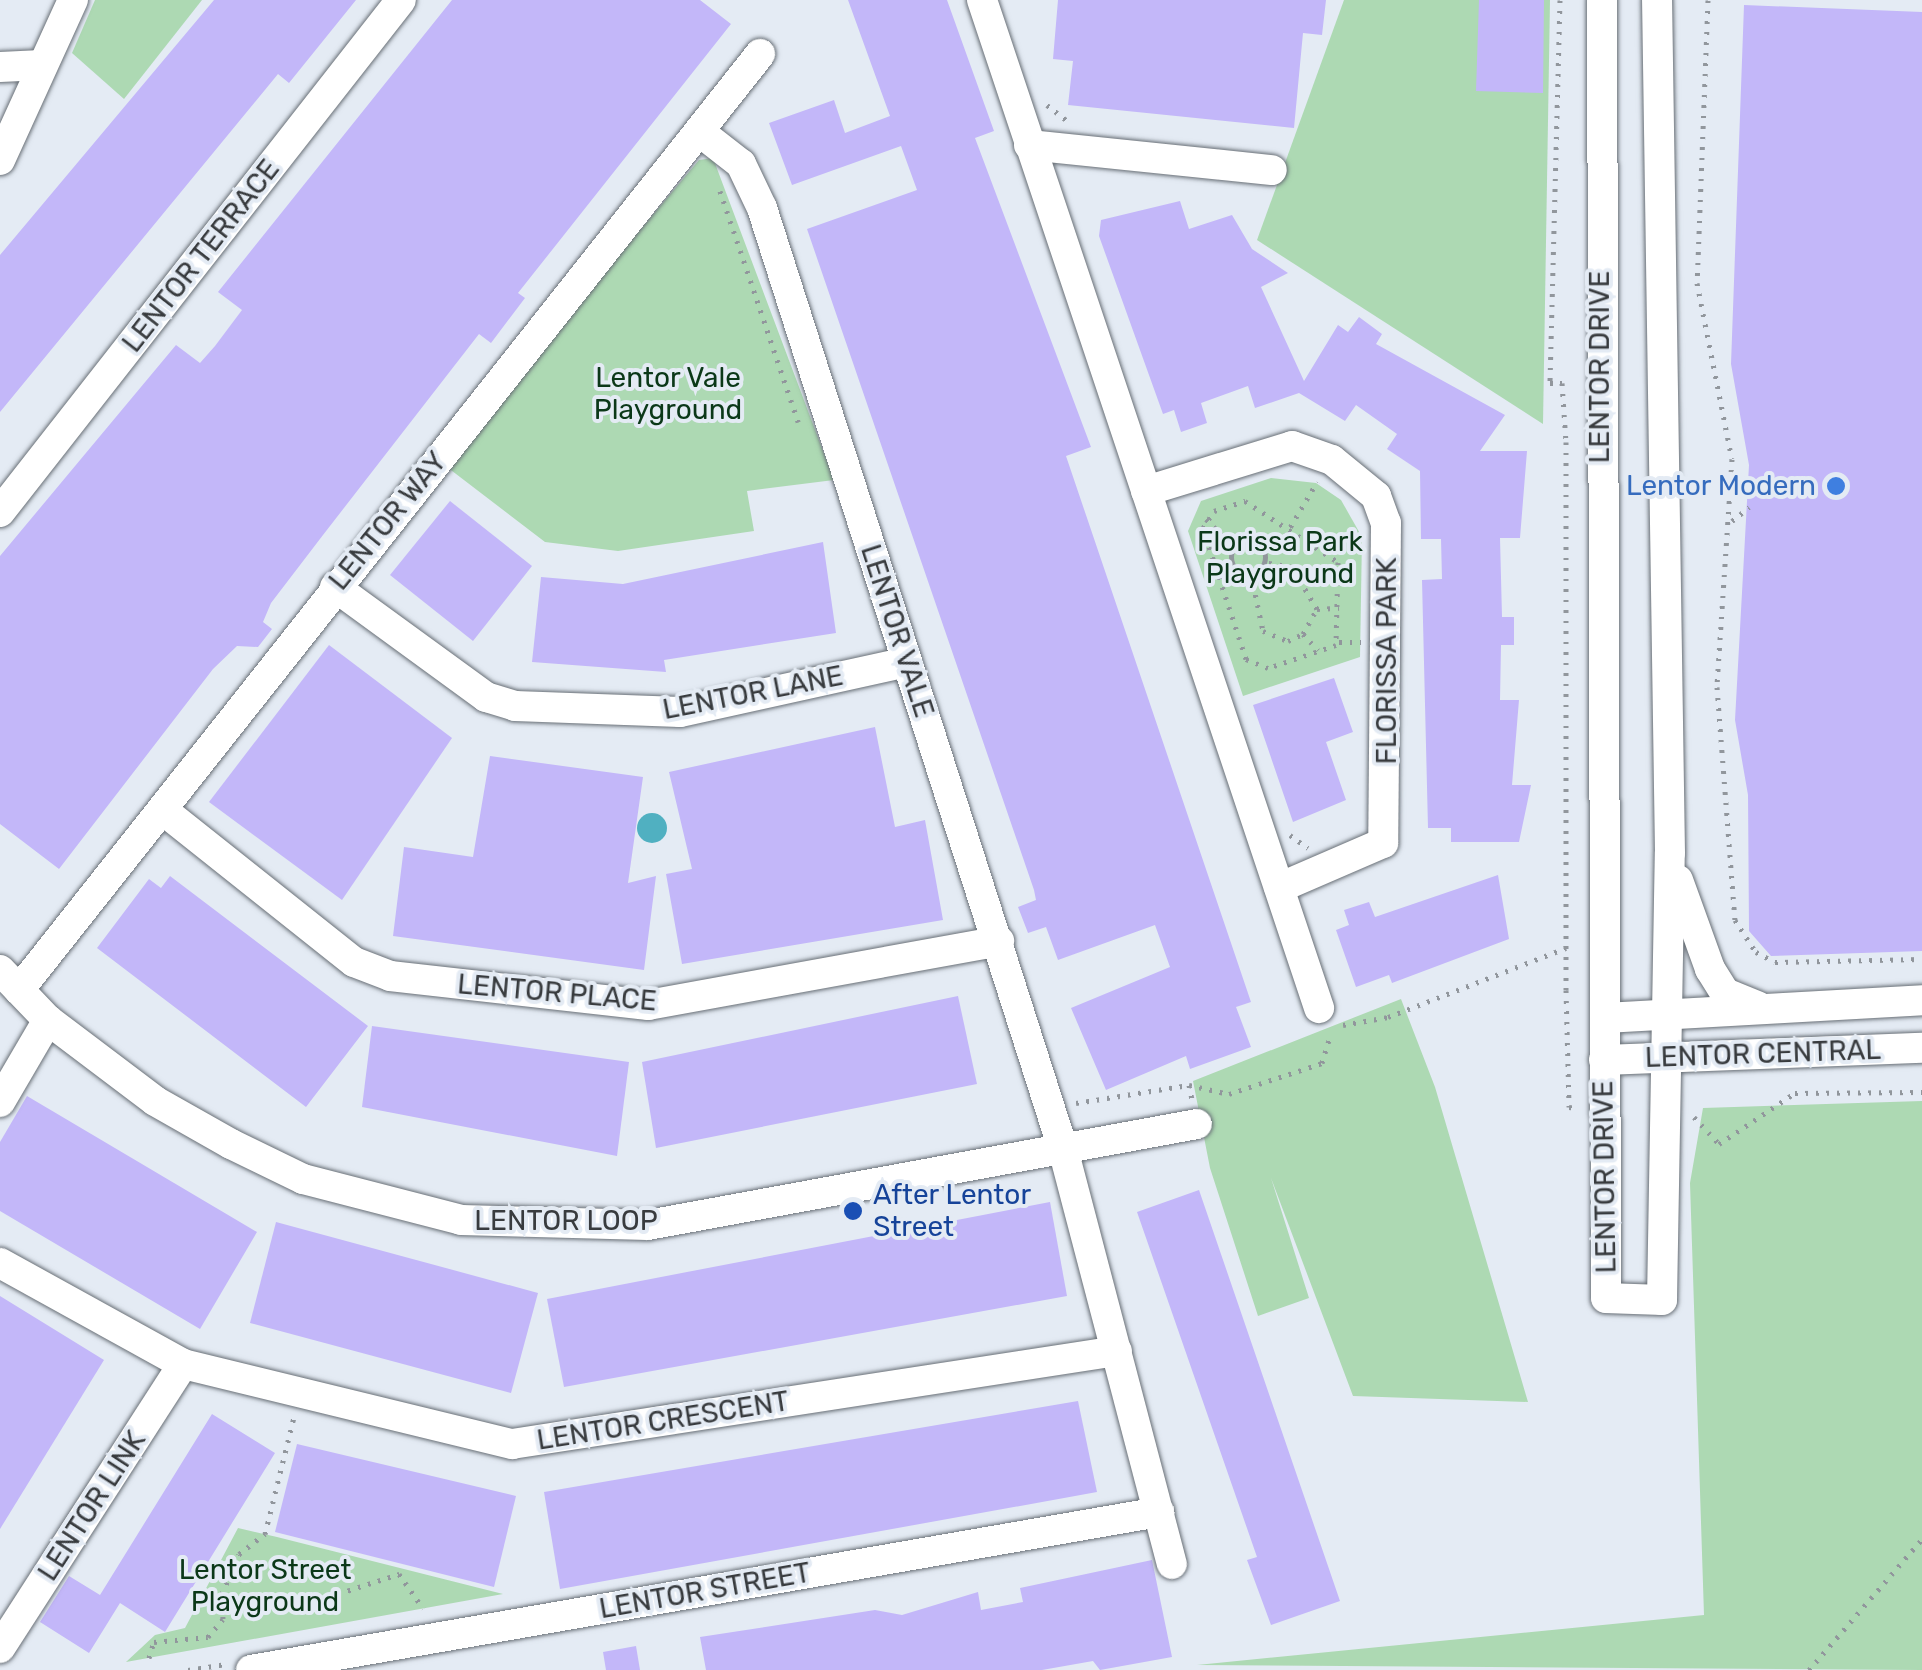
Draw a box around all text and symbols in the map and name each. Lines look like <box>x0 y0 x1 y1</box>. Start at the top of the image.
street label: LENTOR TERRACE <box>115 153 287 359</box>
street label: LENTOR DRIVE <box>1583 271 1617 463</box>
park label: Lentor Vale Playground <box>594 361 742 427</box>
street label: LENTOR WAY <box>322 445 454 597</box>
place label: Lentor Modern <box>1625 469 1816 503</box>
marker: Lentor Modern <box>1825 475 1847 497</box>
park label: Florissa Park Playground <box>1197 525 1363 591</box>
street label: LENTOR VALE <box>853 540 941 722</box>
street label: FLORISSA PARK <box>1370 557 1404 765</box>
street label: LENTOR LANE <box>660 659 846 727</box>
street label: LENTOR PLACE <box>456 968 658 1018</box>
street label: LENTOR CENTRAL <box>1644 1033 1882 1075</box>
street label: LENTOR DRIVE <box>1587 1080 1623 1274</box>
place label: After Lentor Street <box>873 1178 1032 1244</box>
marker: After Lentor Street <box>842 1200 864 1222</box>
street label: LENTOR LOOP <box>474 1204 658 1238</box>
street label: LENTOR CRESCENT <box>535 1384 791 1458</box>
street label: LENTOR LINK <box>31 1425 153 1587</box>
park label: Lentor Street Playground <box>178 1553 352 1619</box>
street label: LENTOR STREET <box>597 1556 813 1626</box>

